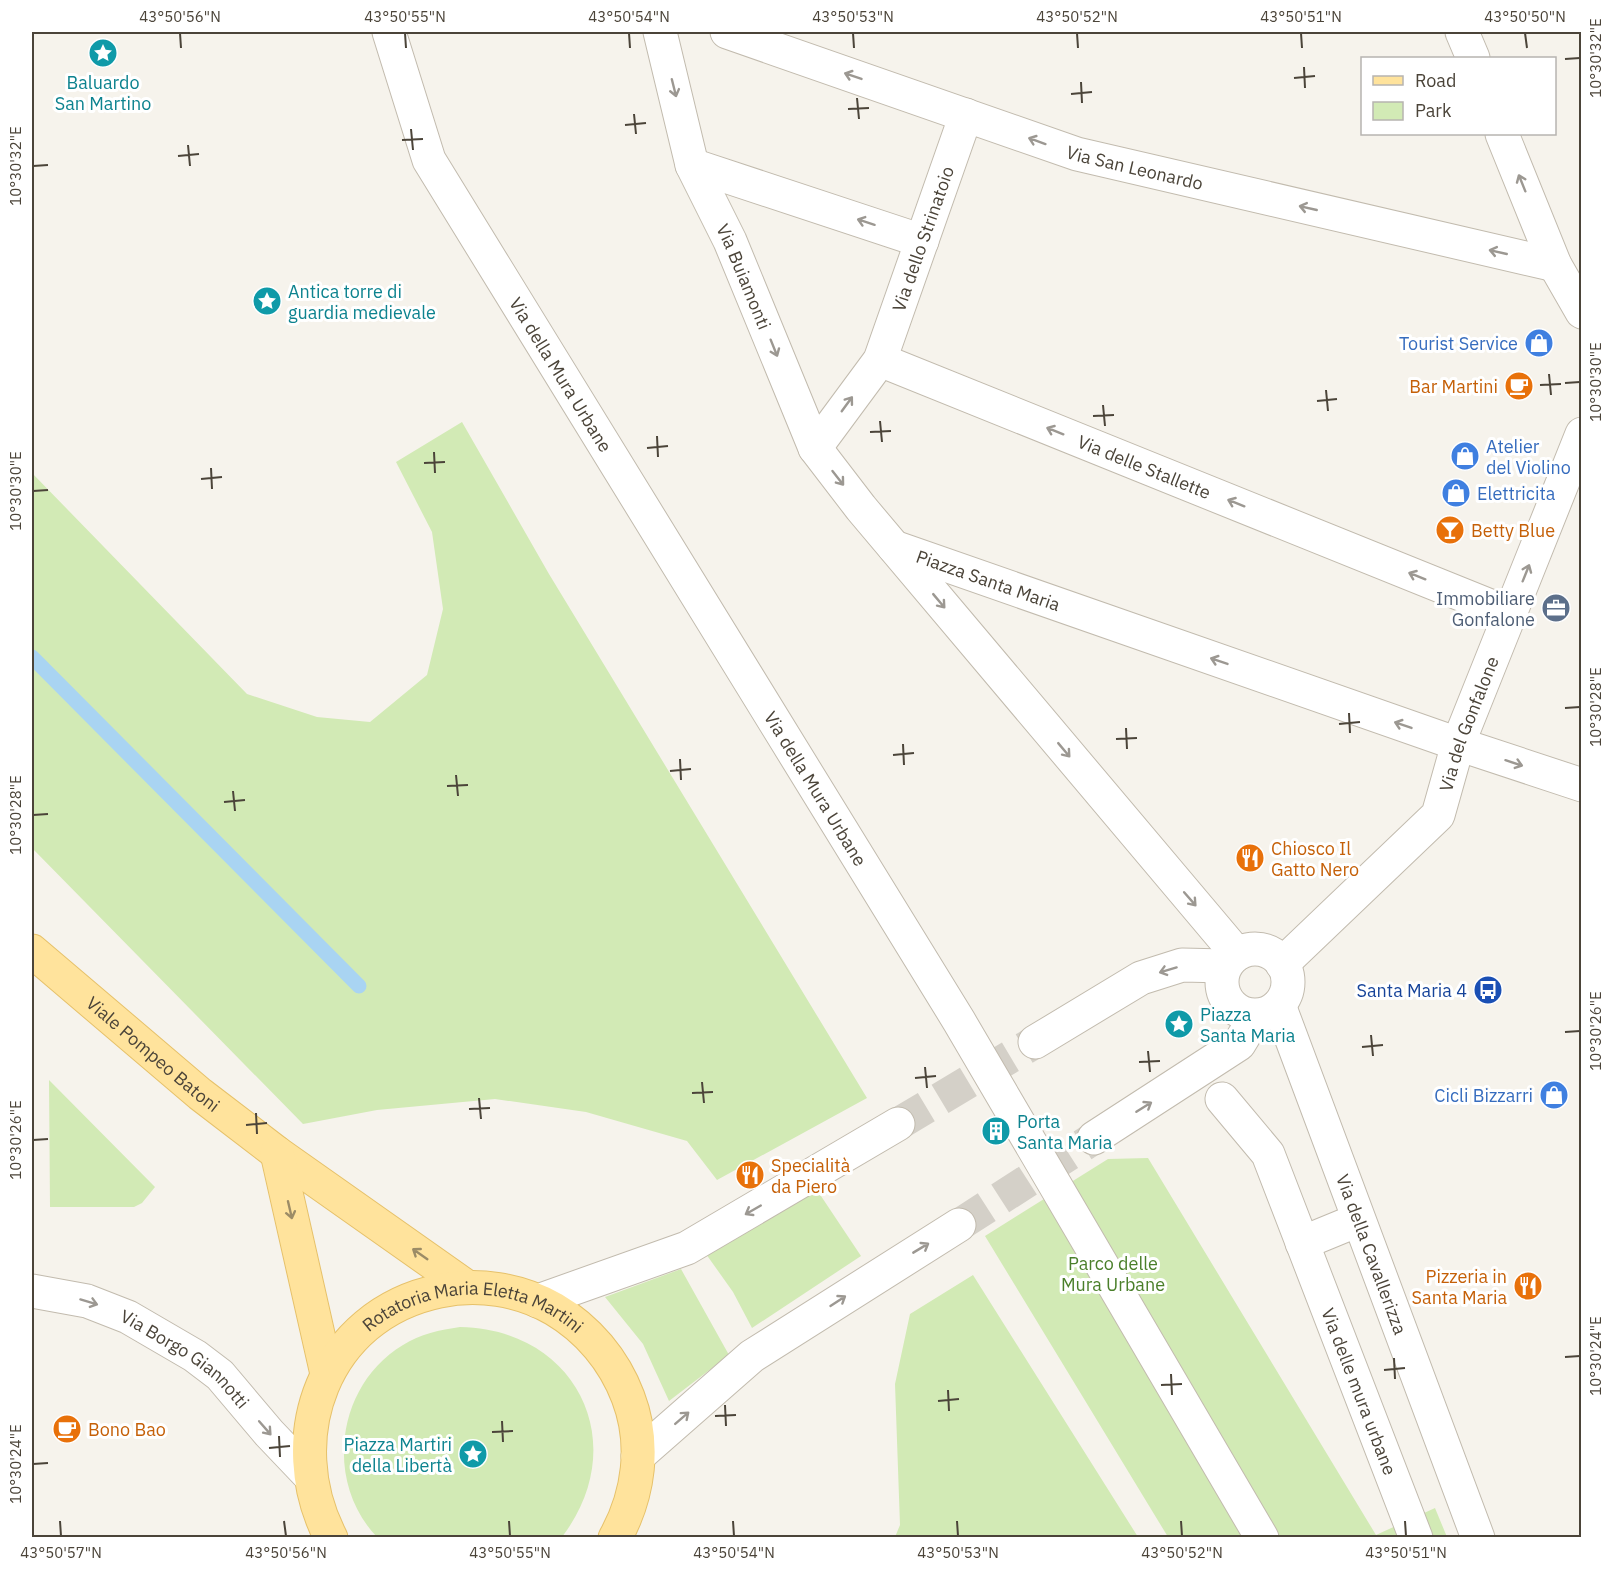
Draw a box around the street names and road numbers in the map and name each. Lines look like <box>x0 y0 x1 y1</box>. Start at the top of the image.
street label: Via San Leonardo <box>1063 140 1205 194</box>
street label: Via dello Strinatoio <box>886 163 959 314</box>
street label: Via Buiamonti <box>712 220 776 333</box>
street label: Via della Mura Urbane <box>505 293 617 456</box>
street label: Via delle Stallette <box>1074 429 1215 504</box>
street label: Piazza Santa Maria <box>913 544 1064 616</box>
street label: Via del Gonfalone <box>1434 653 1504 794</box>
street label: Via della Mura Urbane <box>759 707 872 870</box>
street label: Viale Pompeo Batoni <box>82 991 225 1117</box>
street label: Via della Cavallerizza <box>1332 1171 1413 1338</box>
street label: Via Borgo Giannotti <box>118 1304 254 1413</box>
street label: Via delle mura urbane <box>1317 1305 1402 1478</box>
street label: Rotatoria Maria Eletta Martini <box>355 1323 591 1345</box>

